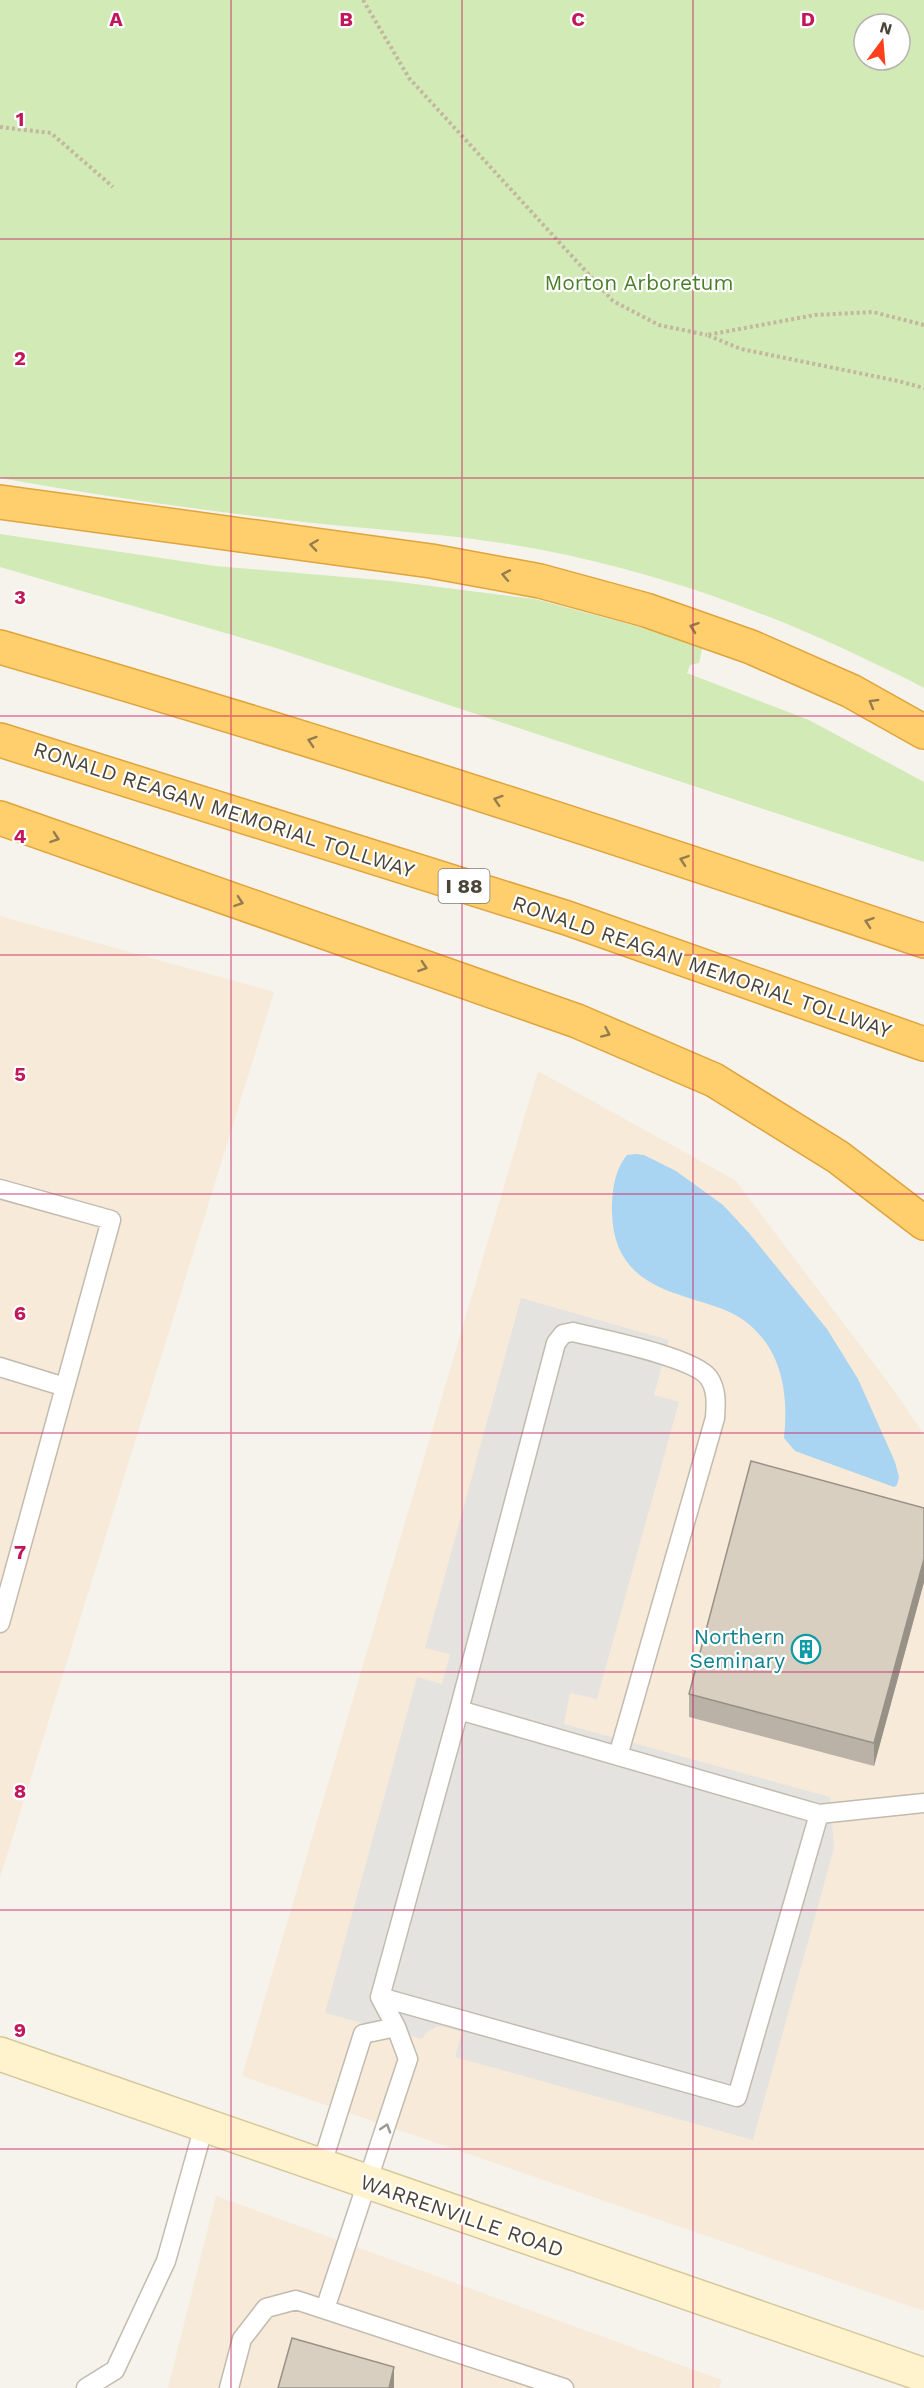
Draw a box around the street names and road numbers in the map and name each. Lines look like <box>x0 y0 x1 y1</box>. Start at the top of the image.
street label: RONALD REAGAN MEMORIAL TOLLWAY <box>30 736 418 883</box>
road number: I 88 <box>438 869 490 903</box>
street label: RONALD REAGAN MEMORIAL TOLLWAY <box>509 890 895 1043</box>
street label: WARRENVILLE ROAD <box>357 2169 567 2262</box>

